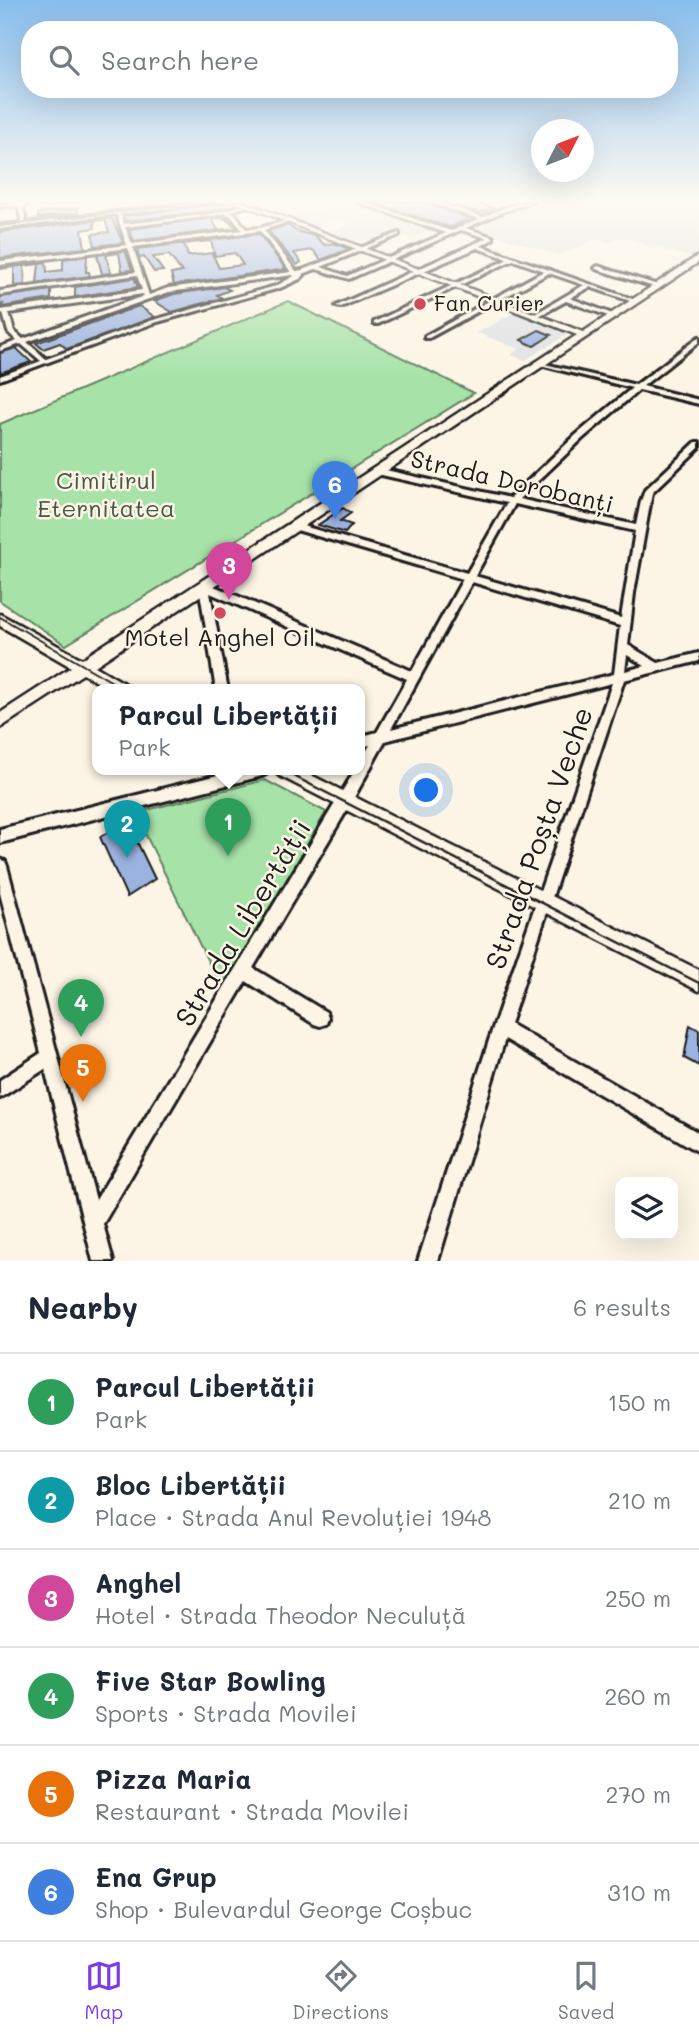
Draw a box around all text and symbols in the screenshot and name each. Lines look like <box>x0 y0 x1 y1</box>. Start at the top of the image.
search box <box>21 21 678 98</box>
icon: search <box>45 41 83 79</box>
text: Search here <box>101 43 259 77</box>
north arrow <box>531 119 594 182</box>
place label: Fan Curier <box>434 289 544 316</box>
marker: Fan Curier <box>412 296 428 312</box>
street label: Strada Dorobanți <box>408 442 617 520</box>
pin: 6 <box>312 461 358 519</box>
park label: Cimitirul Eternitatea <box>37 464 175 523</box>
pin: 3 <box>206 542 252 600</box>
marker: Motel Anghel Oil <box>212 605 228 621</box>
place label: Motel Anghel Oil <box>125 621 315 652</box>
popup <box>92 684 365 775</box>
text: Parcul Libertății <box>118 698 339 732</box>
street label: Strada Poșta Veche <box>476 702 601 974</box>
text: Park <box>118 732 171 762</box>
your location <box>409 773 443 807</box>
pin: 1 <box>205 798 251 856</box>
pin: 2 <box>104 800 150 858</box>
street label: Strada Libertății <box>166 812 319 1033</box>
pin: 4 <box>58 979 104 1037</box>
pin: 5 <box>60 1044 106 1102</box>
map controls <box>615 1177 678 1240</box>
button: layers <box>615 1177 678 1240</box>
text: Nearby <box>28 1287 138 1327</box>
text: 6 results <box>573 1292 671 1322</box>
text: Parcul Libertății <box>95 1370 315 1404</box>
text: 1 <box>46 1387 56 1417</box>
text: 150 m <box>607 1387 671 1417</box>
text: Park <box>95 1404 147 1434</box>
text: Bloc Libertății <box>95 1468 286 1502</box>
text: 2 <box>45 1485 57 1515</box>
text: 210 m <box>608 1485 671 1515</box>
text: Place · Strada Anul Revoluției 1948 <box>95 1502 491 1532</box>
text: Anghel <box>95 1566 181 1600</box>
text: 3 <box>44 1583 58 1613</box>
text: 250 m <box>605 1583 671 1613</box>
text: Hotel · Strada Theodor Neculuță <box>95 1600 466 1630</box>
text: Five Star Bowling <box>95 1664 326 1698</box>
text: 4 <box>44 1681 58 1711</box>
text: 260 m <box>604 1681 671 1711</box>
text: Sports · Strada Movilei <box>95 1698 357 1728</box>
text: Pizza Maria <box>95 1762 252 1796</box>
text: 5 <box>44 1779 58 1809</box>
text: 270 m <box>606 1779 671 1809</box>
text: Restaurant · Strada Movilei <box>95 1796 409 1826</box>
text: Ena Grup <box>95 1860 217 1894</box>
text: 6 <box>44 1877 58 1907</box>
text: 310 m <box>607 1877 671 1907</box>
text: Shop · Bulevardul George Coșbuc <box>95 1894 472 1924</box>
tab: Map <box>85 1957 123 2024</box>
tab: Directions <box>292 1957 389 2024</box>
tab: Saved <box>558 1957 614 2024</box>

